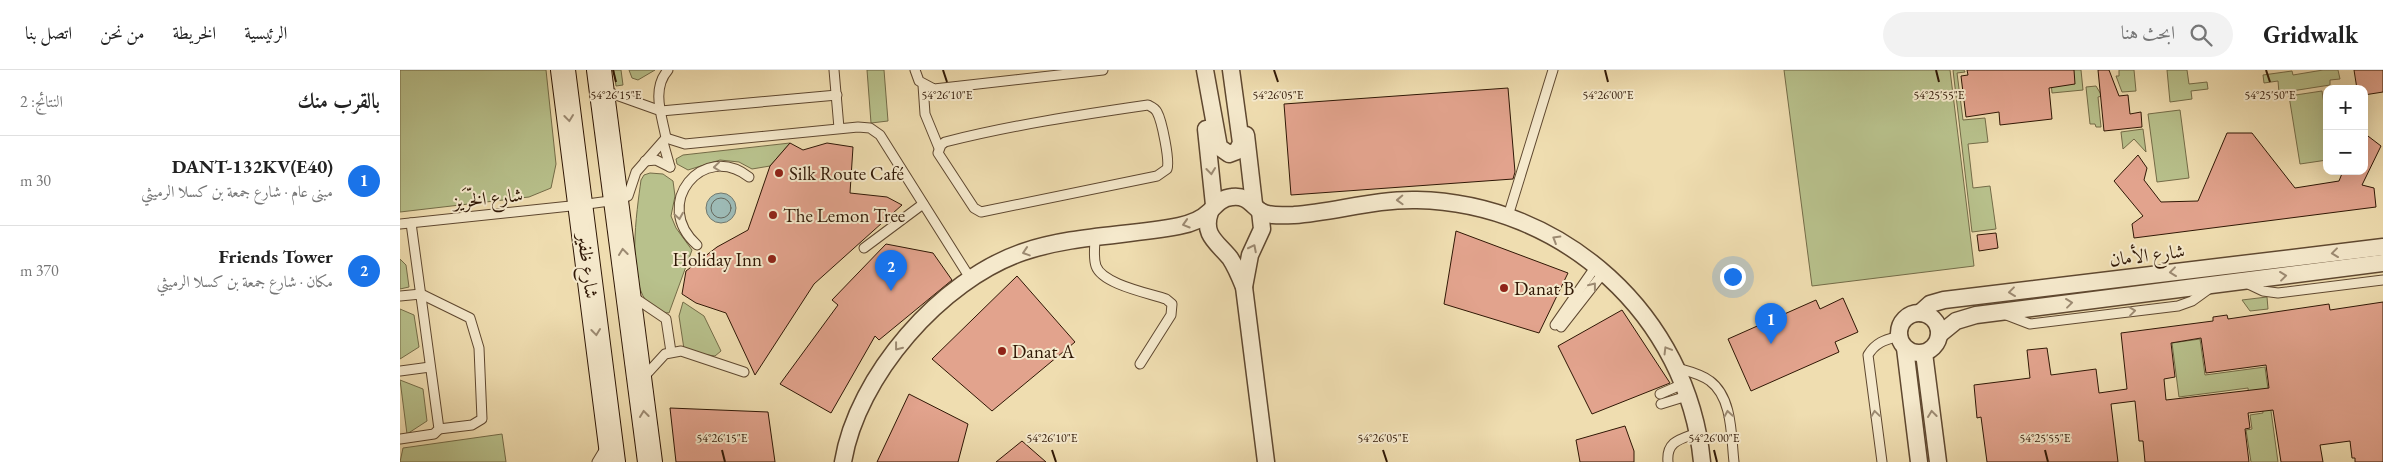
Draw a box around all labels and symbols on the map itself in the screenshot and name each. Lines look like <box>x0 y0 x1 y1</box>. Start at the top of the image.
text: 54°26'15"E <box>590 87 642 103</box>
text: 54°26'10"E <box>921 87 973 103</box>
text: 54°26'05"E <box>1252 87 1304 103</box>
text: 54°26'00"E <box>1582 87 1634 103</box>
text: 54°25'55"E <box>1913 87 1965 103</box>
text: 54°25'50"E <box>2244 87 2296 103</box>
one-way arrow <box>563 115 574 123</box>
place label: Silk Route Café <box>789 161 904 186</box>
one-way arrow <box>713 162 721 173</box>
marker: Silk Route Café <box>773 167 785 179</box>
one-way arrow <box>1205 167 1216 175</box>
street label: شارع الخّرَيز <box>450 181 524 217</box>
one-way arrow <box>1396 195 1404 206</box>
place label: The Lemon Tree <box>783 203 905 228</box>
marker: The Lemon Tree <box>767 209 779 221</box>
one-way arrow <box>674 211 684 220</box>
one-way arrow <box>1182 218 1190 228</box>
street label: شارع ظفير <box>568 230 604 300</box>
one-way arrow <box>1552 235 1561 245</box>
street label: شارع الأمان <box>2108 237 2186 275</box>
one-way arrow <box>1247 245 1257 254</box>
one-way arrow <box>1022 246 1031 256</box>
place label: Holiday Inn <box>673 247 762 272</box>
one-way arrow <box>2330 247 2338 258</box>
one-way arrow <box>618 248 629 256</box>
pin: 2 <box>875 250 907 291</box>
marker: Holiday Inn <box>766 253 778 265</box>
your location <box>1720 264 1746 290</box>
one-way arrow <box>2169 266 2177 277</box>
one-way arrow <box>2279 271 2287 282</box>
place label: Danat B <box>1514 276 1574 301</box>
marker: Danat B <box>1498 282 1510 294</box>
one-way arrow <box>1588 283 1596 292</box>
one-way arrow <box>2008 286 2016 297</box>
one-way arrow <box>2066 298 2074 309</box>
pin: 1 <box>1755 303 1787 344</box>
one-way arrow <box>2129 306 2137 317</box>
one-way arrow <box>590 328 601 336</box>
place label: Danat A <box>1012 339 1075 364</box>
one-way arrow <box>895 341 903 350</box>
marker: Danat A <box>996 345 1008 357</box>
one-way arrow <box>1663 346 1673 355</box>
one-way arrow <box>639 409 649 418</box>
one-way arrow <box>1723 409 1733 418</box>
one-way arrow <box>1870 409 1881 417</box>
one-way arrow <box>1927 409 1938 417</box>
text: 54°26'15"E <box>696 430 748 446</box>
text: 54°26'10"E <box>1026 430 1078 446</box>
text: 54°26'05"E <box>1357 430 1409 446</box>
text: 54°26'00"E <box>1688 430 1740 446</box>
text: 54°25'55"E <box>2019 430 2071 446</box>

